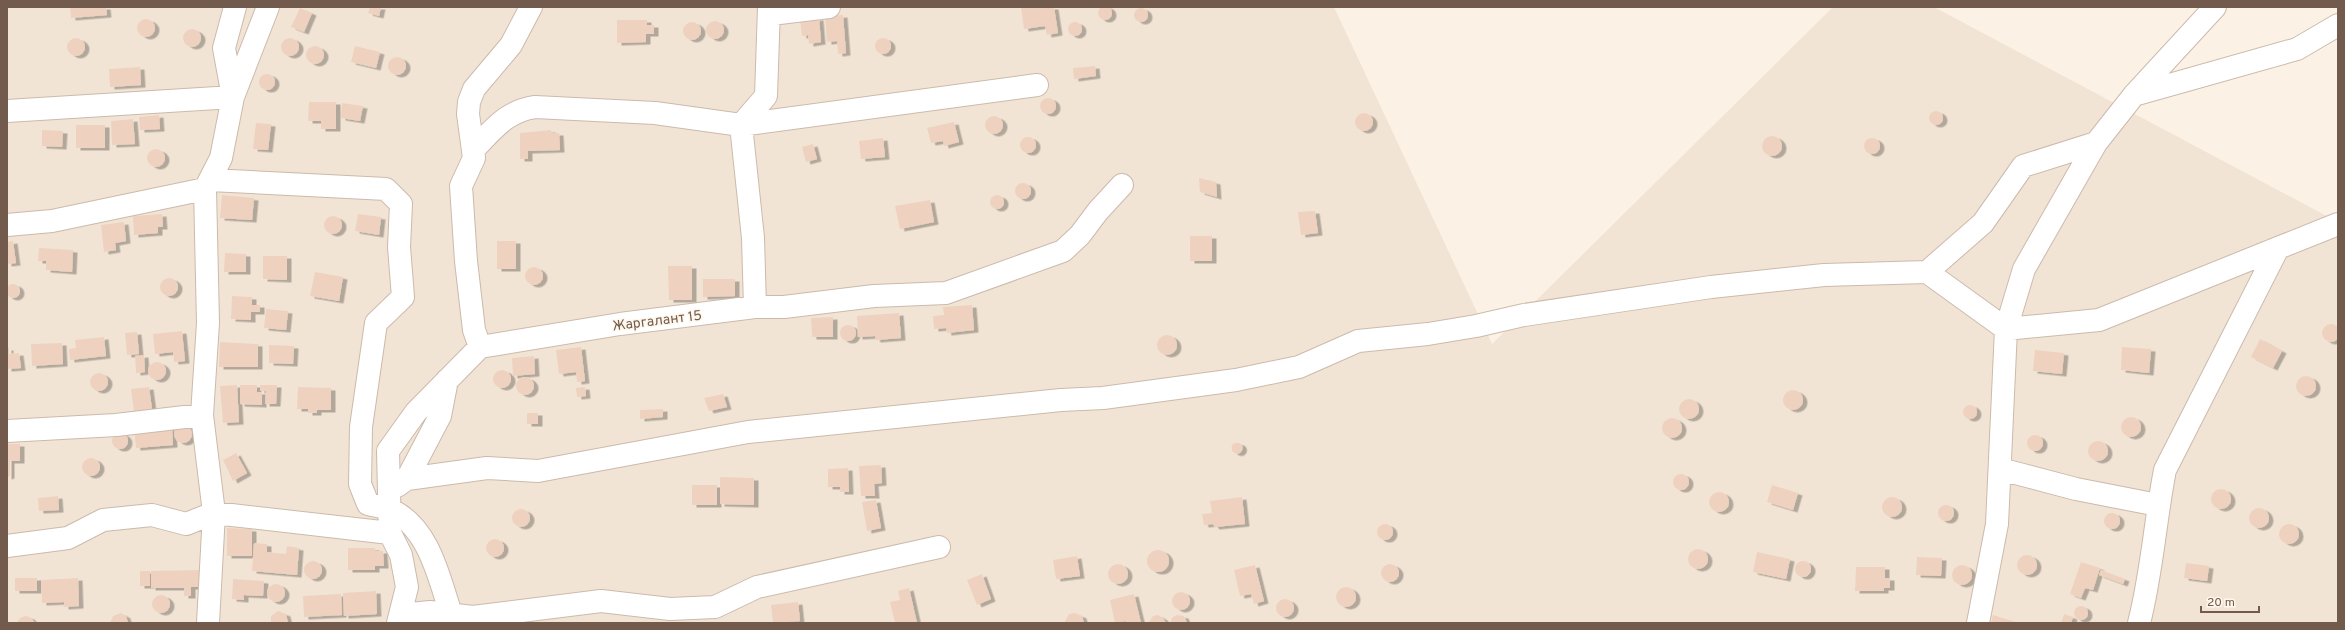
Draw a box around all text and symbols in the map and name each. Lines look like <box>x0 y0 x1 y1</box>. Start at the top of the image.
street label: Жаргалант 15 <box>611 308 703 335</box>
scale bar <box>2201 588 2259 614</box>
text: 20 m <box>2207 595 2235 611</box>

